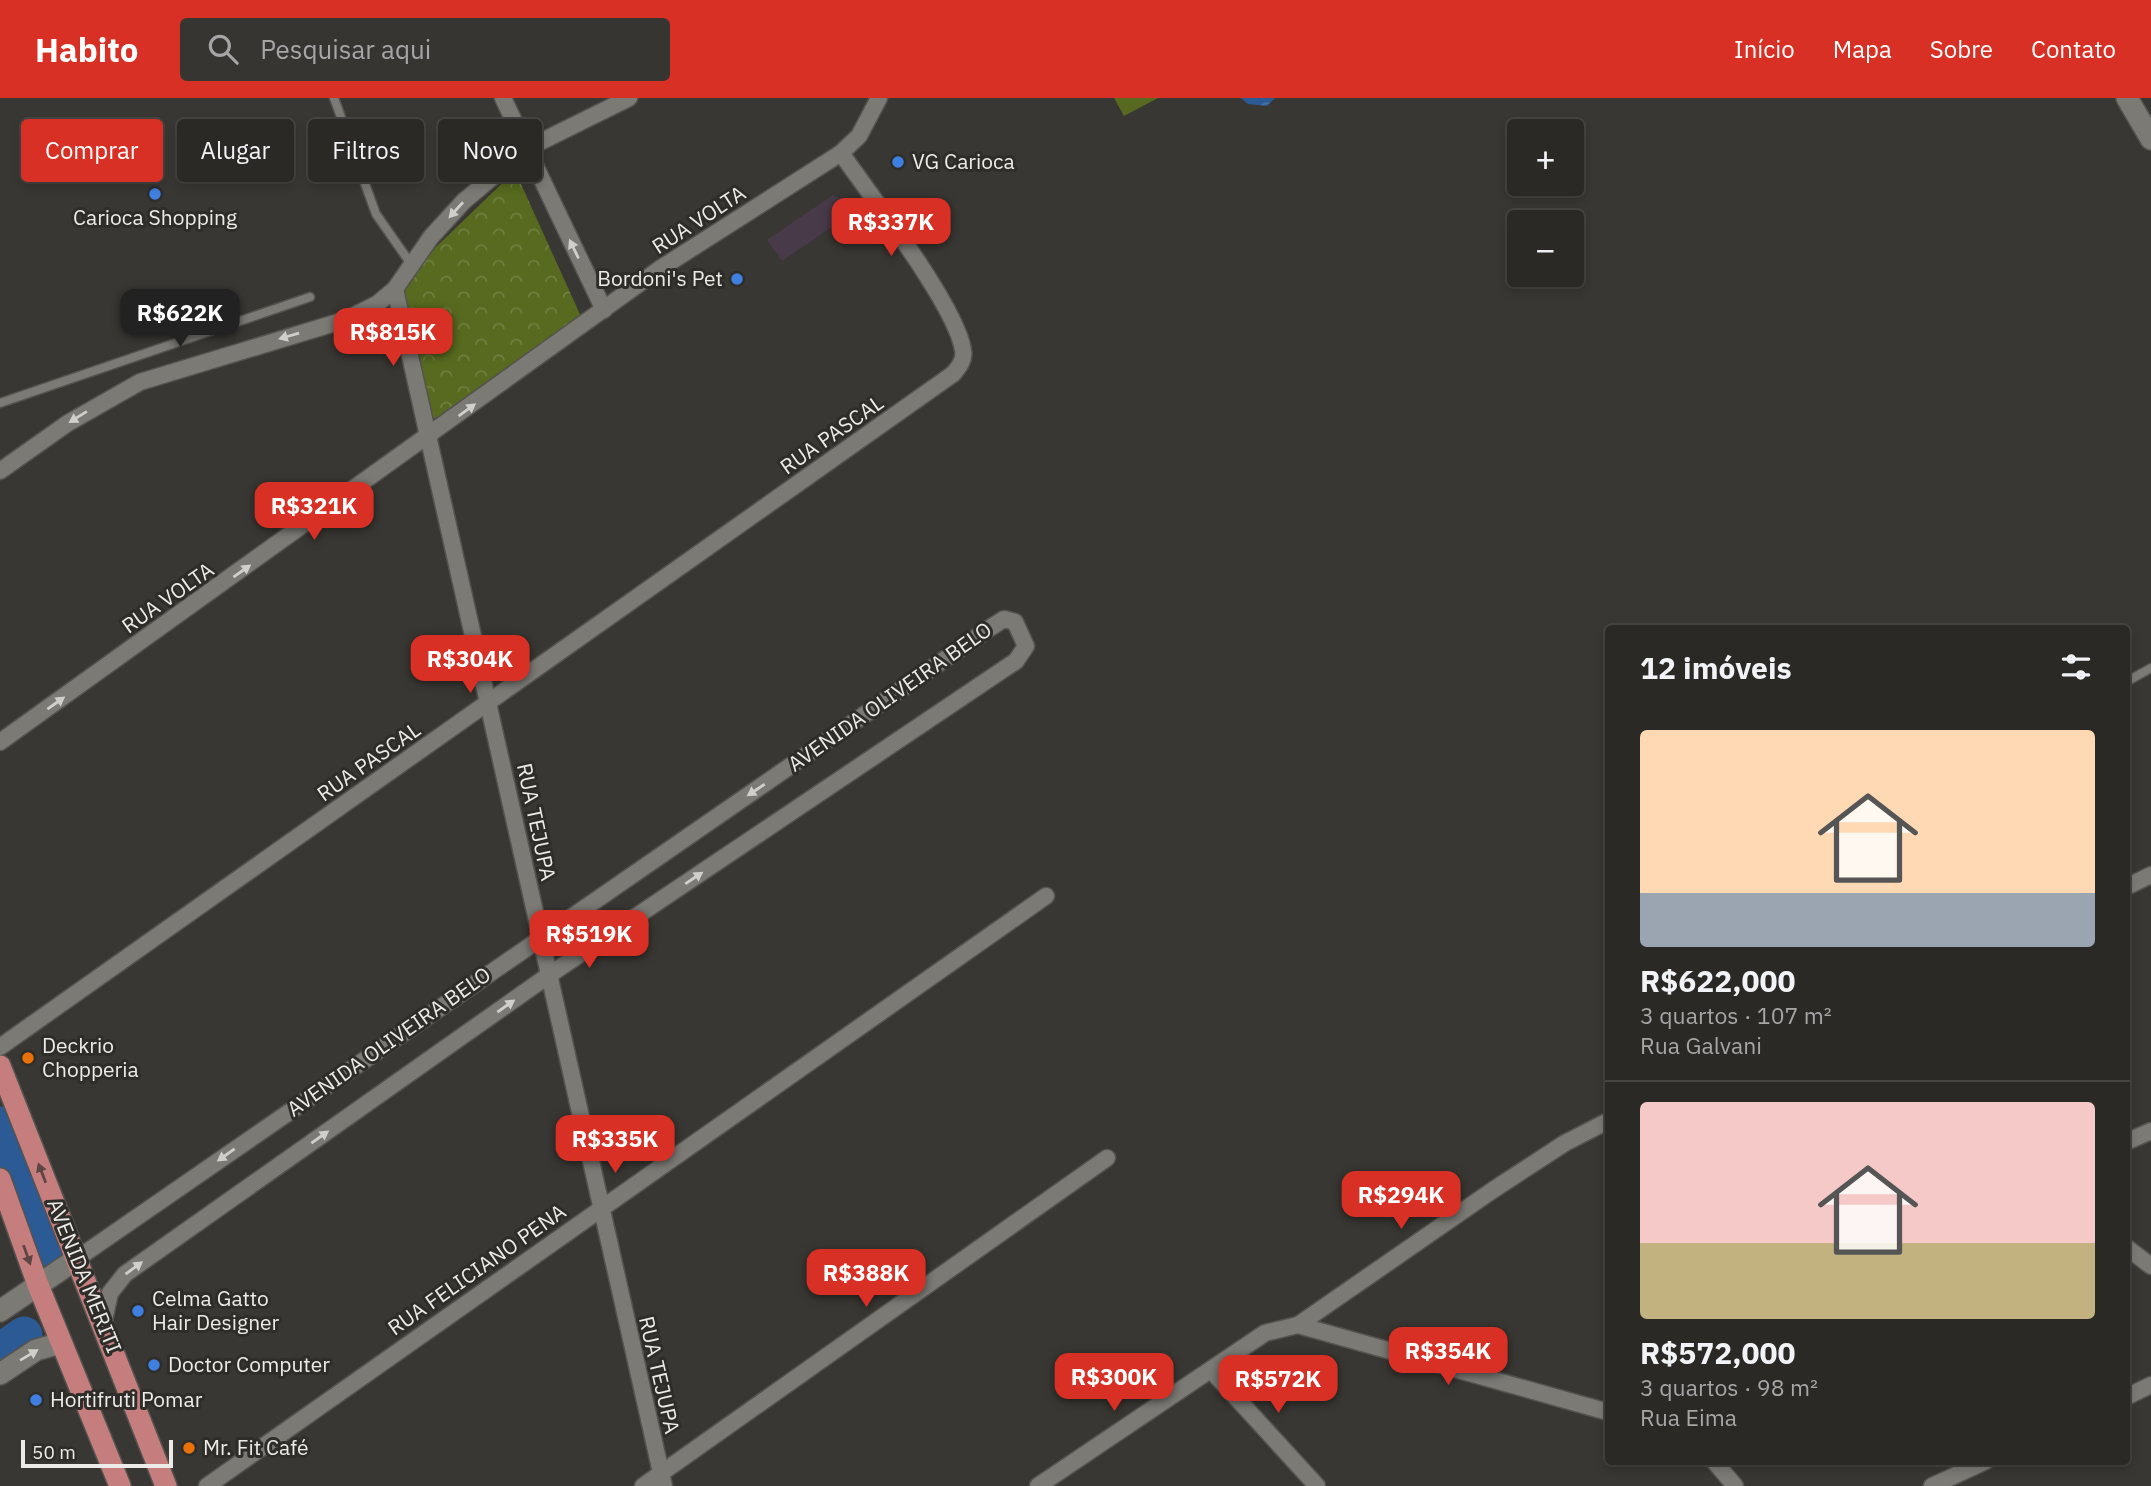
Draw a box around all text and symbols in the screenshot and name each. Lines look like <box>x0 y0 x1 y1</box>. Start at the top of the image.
search box <box>180 18 670 81</box>
text: Habito <box>35 28 138 71</box>
icon: search <box>204 30 242 68</box>
text: Pesquisar aqui <box>260 32 431 66</box>
text: Início <box>1734 33 1795 65</box>
text: Mapa <box>1833 33 1892 65</box>
text: Sobre <box>1930 33 1993 65</box>
text: Contato <box>2031 33 2116 65</box>
chip: Comprar <box>21 119 163 182</box>
chip: Alugar <box>177 119 294 182</box>
chip: Filtros <box>308 119 424 182</box>
chip: Novo <box>438 119 542 182</box>
map controls <box>1507 119 1584 287</box>
button: + <box>1507 119 1584 196</box>
place label: VG Carioca <box>912 147 1015 175</box>
marker: VG Carioca <box>890 154 906 170</box>
street label: RUA VOLTA <box>646 179 751 260</box>
marker: Carioca Shopping <box>147 186 163 202</box>
pin: R$337K <box>834 198 948 258</box>
one-way arrow <box>448 201 464 219</box>
place label: Carioca Shopping <box>73 203 237 231</box>
text: R$337K <box>848 206 934 236</box>
button: − <box>1507 210 1584 287</box>
one-way arrow <box>569 239 580 259</box>
place label: Bordoni's Pet <box>597 264 723 292</box>
marker: Bordoni's Pet <box>729 271 745 287</box>
pin: R$622K <box>123 289 237 349</box>
text: R$622K <box>137 297 223 327</box>
pin: R$815K <box>336 308 450 368</box>
text: R$815K <box>350 316 436 346</box>
one-way arrow <box>279 332 300 342</box>
street label: RUA PASCAL <box>774 388 889 480</box>
one-way arrow <box>458 404 476 418</box>
one-way arrow <box>68 411 88 424</box>
pin: R$321K <box>257 482 371 542</box>
text: R$321K <box>271 490 357 520</box>
street label: RUA VOLTA <box>116 555 219 639</box>
one-way arrow <box>233 564 251 578</box>
street label: AVENIDA OLIVEIRA BELO <box>782 615 997 777</box>
pin: R$304K <box>413 636 527 695</box>
text: R$304K <box>427 643 513 673</box>
text: 12 imóveis <box>1640 648 1792 687</box>
icon: filters <box>2057 648 2095 686</box>
one-way arrow <box>47 696 65 710</box>
street label: RUA PASCAL <box>311 715 426 807</box>
street label: RUA TEJUPA <box>511 760 563 883</box>
icon: home <box>1805 775 1931 901</box>
one-way arrow <box>746 783 766 796</box>
one-way arrow <box>685 871 703 885</box>
pin: R$519K <box>532 910 646 970</box>
text: R$519K <box>546 918 632 948</box>
street label: AVENIDA OLIVEIRA BELO <box>281 960 496 1122</box>
text: R$622,000 <box>1640 961 1796 1000</box>
one-way arrow <box>497 999 515 1013</box>
text: 3 quartos · 107 m² <box>1640 1000 1832 1030</box>
text: Rua Galvani <box>1640 1030 1762 1060</box>
place label: Deckrio Chopperia <box>42 1031 139 1083</box>
marker: Deckrio Chopperia <box>20 1050 36 1066</box>
pin: R$335K <box>558 1116 672 1175</box>
text: R$335K <box>572 1123 658 1153</box>
one-way arrow <box>311 1130 329 1144</box>
icon: home <box>1805 1147 1931 1273</box>
one-way arrow <box>217 1148 235 1162</box>
one-way arrow <box>36 1163 47 1184</box>
pin: R$294K <box>1344 1172 1458 1231</box>
text: R$294K <box>1358 1179 1444 1209</box>
street label: AVENIDA MERITI <box>41 1194 129 1357</box>
street label: RUA FELICIANO PENA <box>382 1197 571 1341</box>
one-way arrow <box>22 1244 33 1265</box>
pin: R$388K <box>809 1250 923 1309</box>
text: R$388K <box>823 1257 909 1287</box>
one-way arrow <box>125 1261 143 1275</box>
place label: Celma Gatto Hair Designer <box>152 1284 280 1336</box>
marker: Celma Gatto Hair Designer <box>130 1303 146 1319</box>
street label: RUA TEJUPA <box>633 1313 687 1436</box>
pin: R$354K <box>1391 1328 1505 1387</box>
text: R$572,000 <box>1640 1333 1796 1372</box>
text: R$354K <box>1405 1335 1491 1365</box>
one-way arrow <box>19 1349 39 1362</box>
place label: Doctor Computer <box>168 1350 330 1378</box>
pin: R$300K <box>1057 1354 1171 1413</box>
pin: R$572K <box>1221 1356 1335 1415</box>
marker: Doctor Computer <box>146 1357 162 1373</box>
text: R$300K <box>1071 1361 1157 1391</box>
text: R$572K <box>1235 1363 1321 1393</box>
text: 3 quartos · 98 m² <box>1640 1372 1818 1402</box>
place label: Hortifruti Pomar <box>50 1385 203 1413</box>
marker: Hortifruti Pomar <box>28 1392 44 1408</box>
text: Rua Eima <box>1640 1402 1737 1432</box>
place label: Mr. Fit Café <box>203 1433 309 1461</box>
scale bar <box>21 1437 173 1469</box>
text: 50 m <box>32 1440 76 1464</box>
marker: Mr. Fit Café <box>181 1440 197 1456</box>

